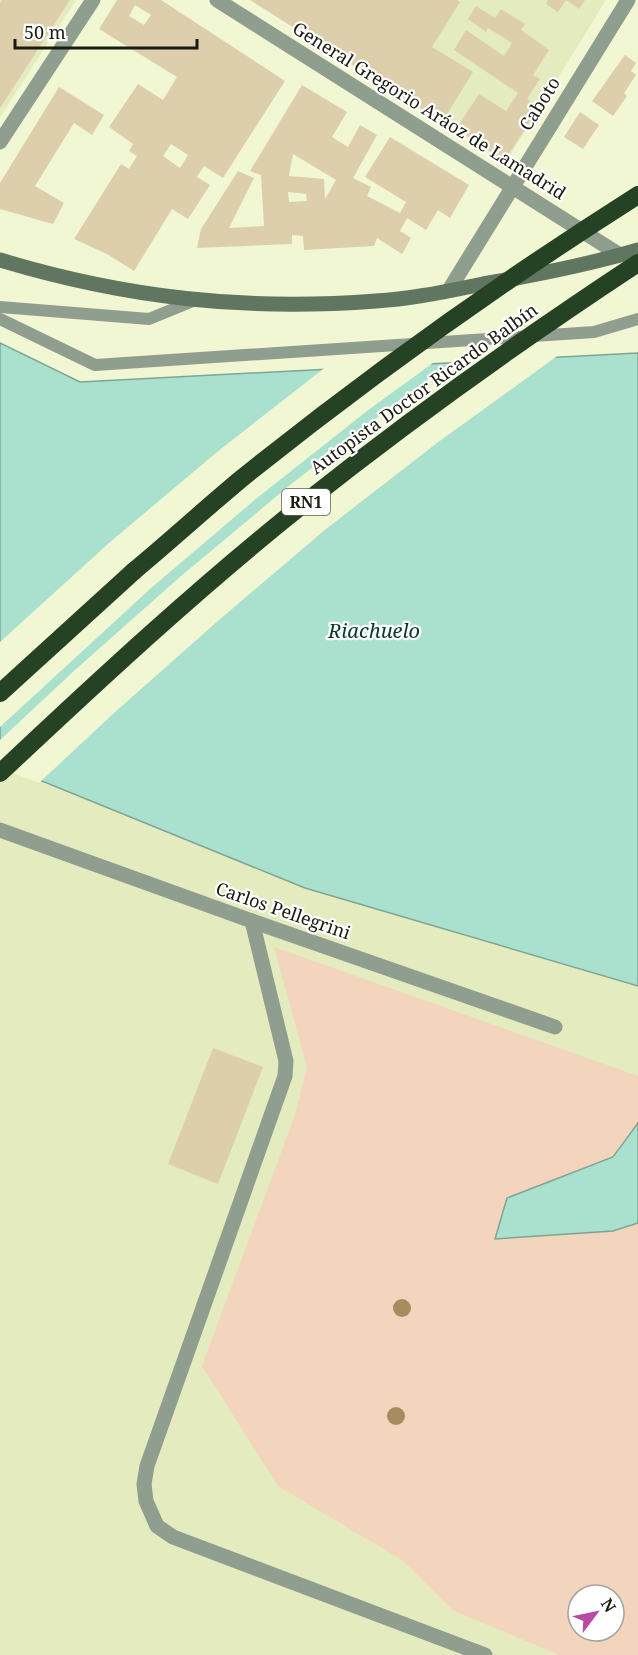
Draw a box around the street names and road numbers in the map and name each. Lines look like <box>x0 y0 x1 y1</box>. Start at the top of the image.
street label: General Gregorio Aráoz de Lamadrid <box>288 16 571 205</box>
street label: Caboto <box>513 72 565 135</box>
street label: Autopista Doctor Ricardo Balbín <box>305 297 542 479</box>
road number: RN1 <box>282 489 330 515</box>
street label: Carlos Pellegrini <box>213 876 354 944</box>

